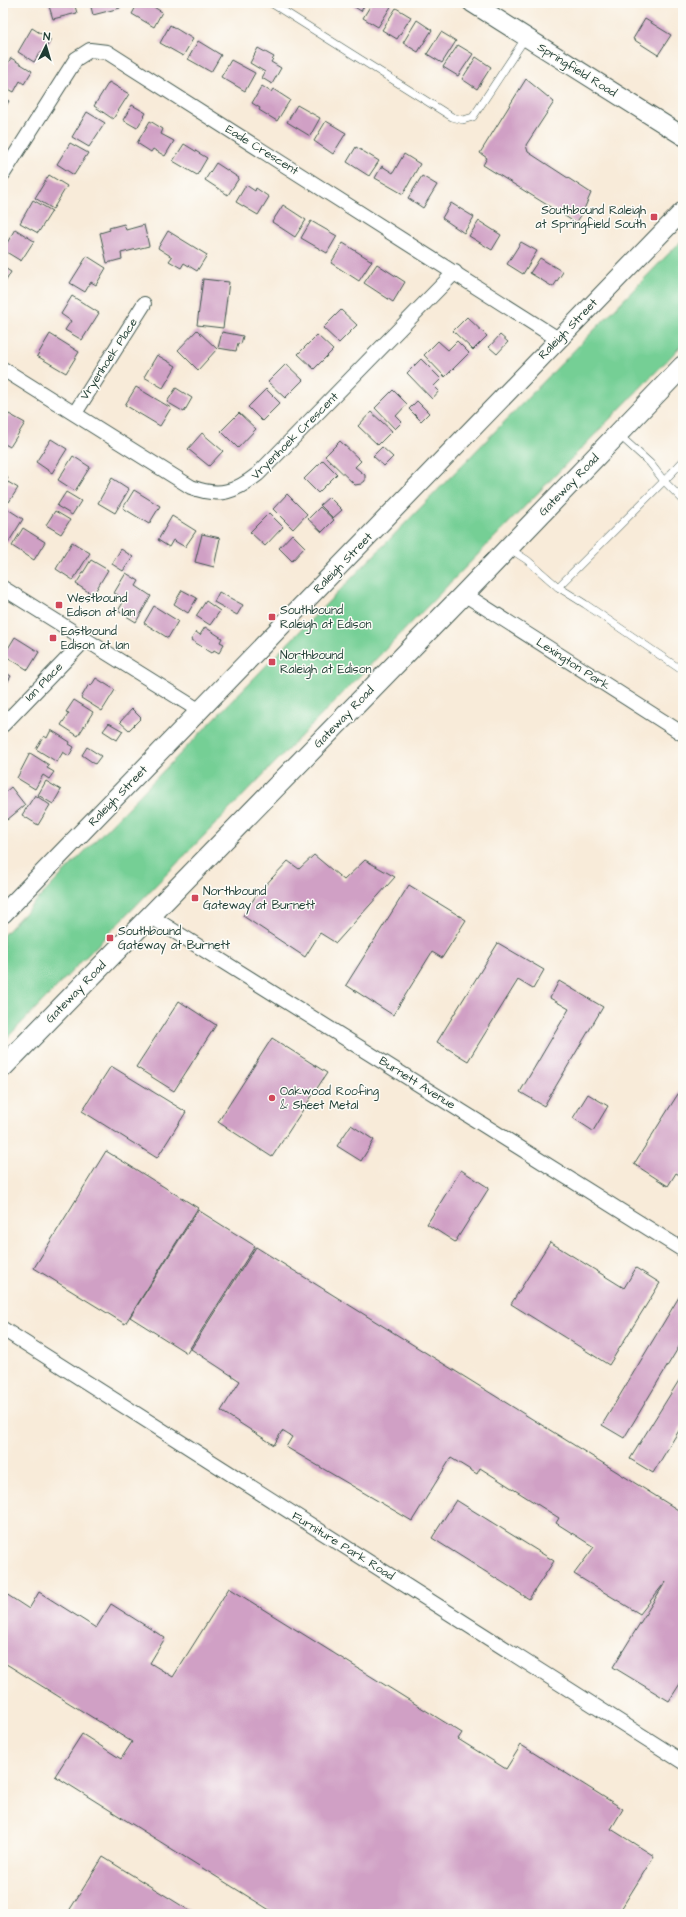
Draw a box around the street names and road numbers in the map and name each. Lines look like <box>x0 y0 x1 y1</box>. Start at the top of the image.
street label: Springfield Road <box>533 39 620 102</box>
street label: Eade Crescent <box>222 121 302 179</box>
street label: Raleigh Street <box>535 295 602 364</box>
street label: Vryenhoek Place <box>76 314 143 404</box>
street label: Vryenhoek Crescent <box>248 388 343 484</box>
street label: Gateway Road <box>535 450 604 521</box>
street label: Raleigh Street <box>310 529 377 598</box>
street label: Lexington Park <box>532 634 614 695</box>
street label: Ian Place <box>21 658 67 705</box>
street label: Gateway Road <box>310 682 379 753</box>
street label: Raleigh Street <box>85 762 152 831</box>
street label: Gateway Road <box>42 957 111 1028</box>
street label: Burnett Avenue <box>376 1053 459 1114</box>
street label: Furniture Park Road <box>289 1508 397 1584</box>

